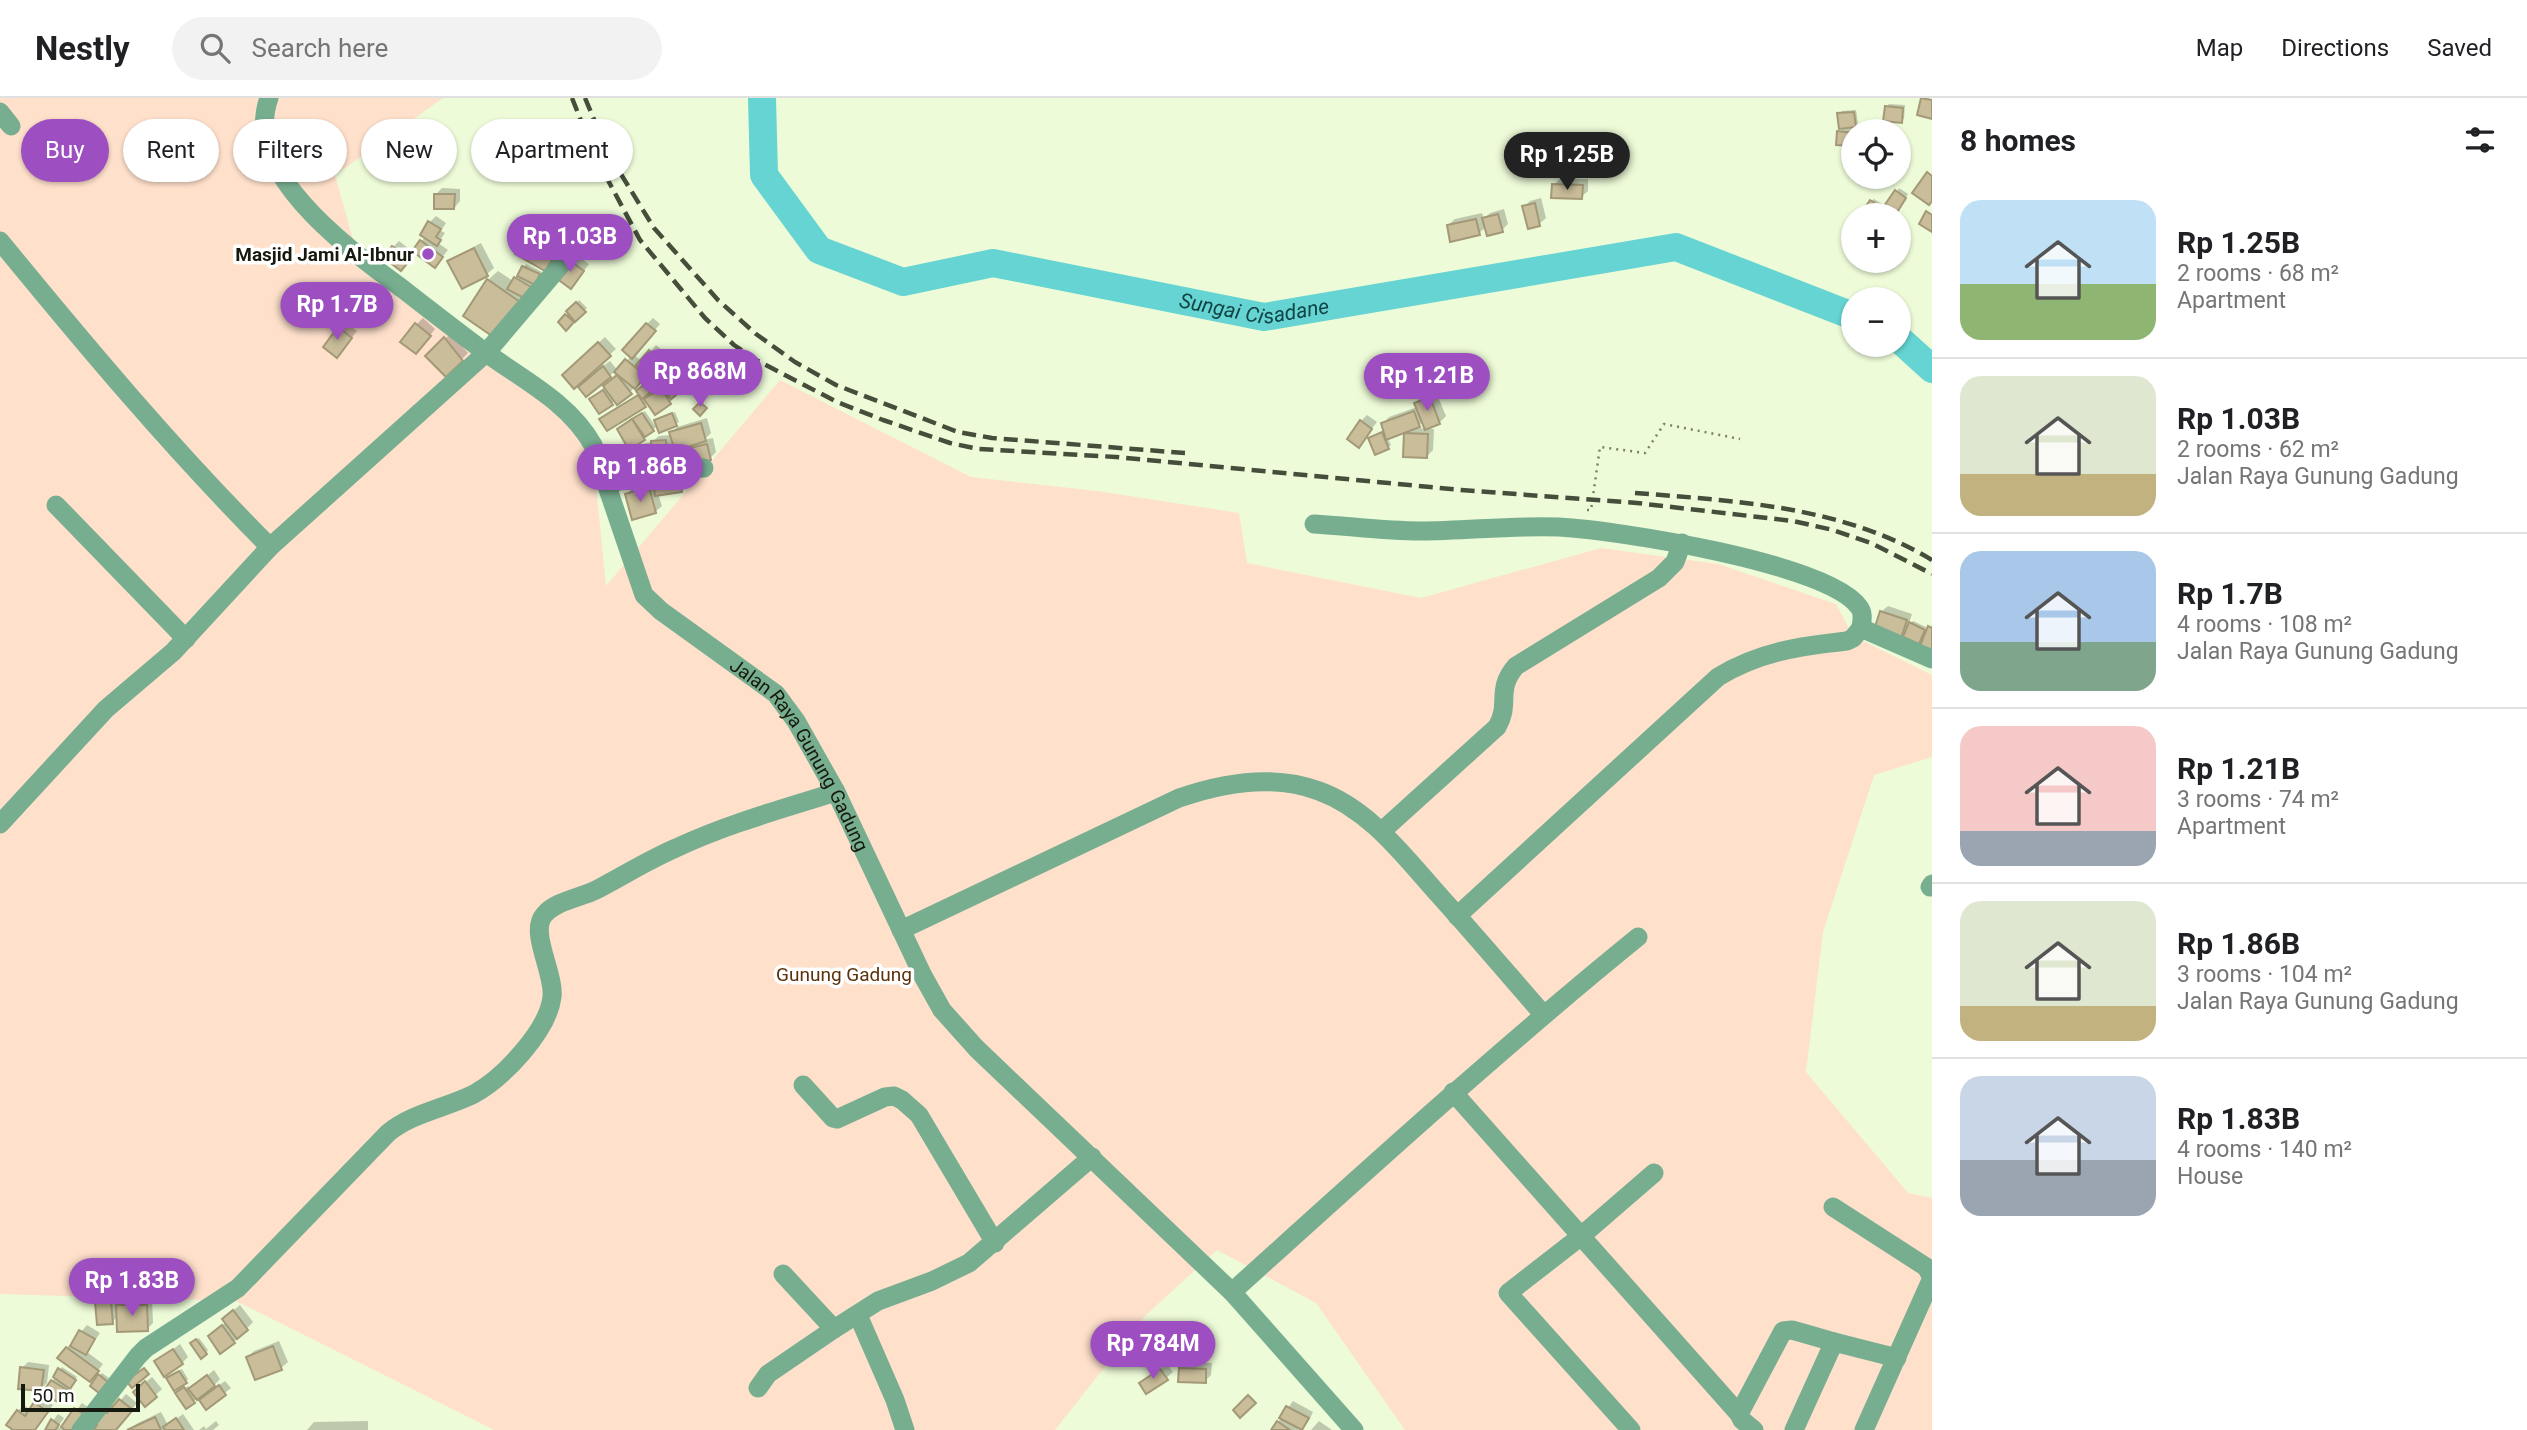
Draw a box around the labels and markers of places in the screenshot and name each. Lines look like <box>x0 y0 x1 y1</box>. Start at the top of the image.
pin: Rp 1.25B <box>1495 132 1639 192</box>
pin: Rp 1.03B <box>498 214 642 274</box>
place label: Masjid Jami Al-Ibnur <box>235 243 414 266</box>
marker: Masjid Jami Al-Ibnur <box>420 246 436 262</box>
pin: Rp 1.7B <box>272 282 402 342</box>
pin: Rp 868M <box>635 350 765 409</box>
pin: Rp 1.21B <box>1355 354 1499 413</box>
pin: Rp 1.86B <box>568 444 712 504</box>
pin: Rp 1.83B <box>60 1258 204 1318</box>
pin: Rp 784M <box>1088 1322 1218 1381</box>

